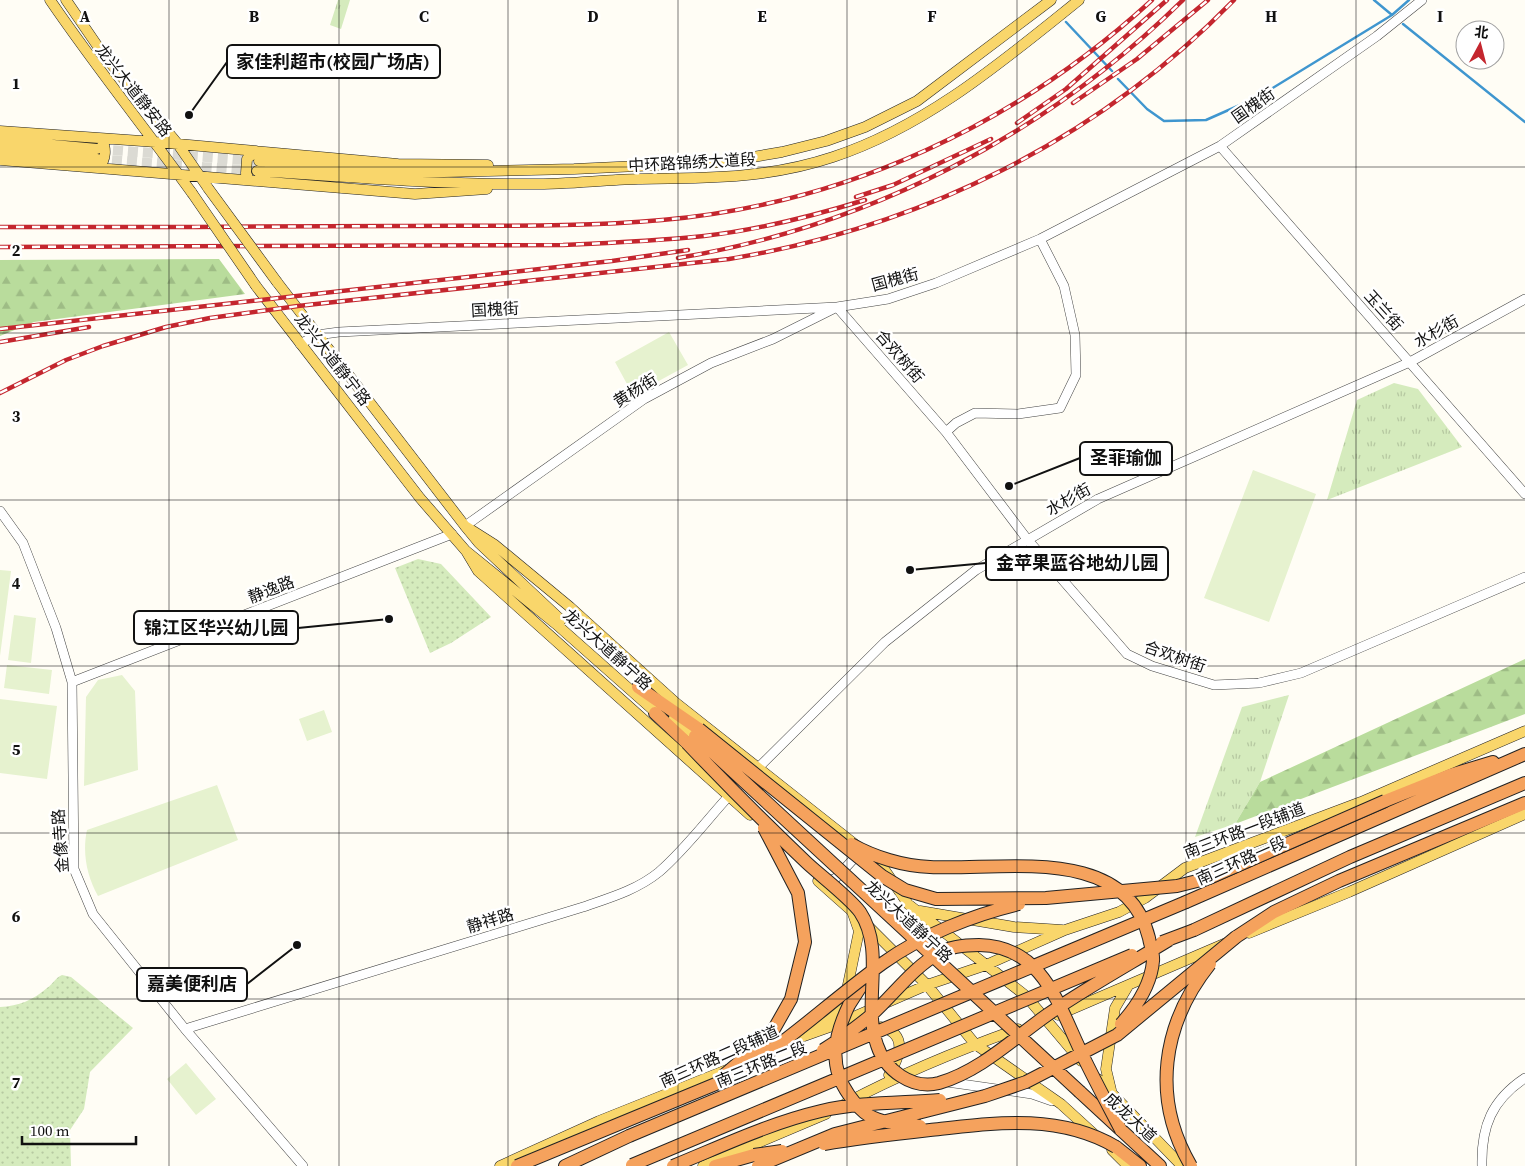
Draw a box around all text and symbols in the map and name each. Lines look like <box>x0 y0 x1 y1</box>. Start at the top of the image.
text: A <box>80 5 91 27</box>
text: B <box>249 5 260 27</box>
text: C <box>419 5 429 27</box>
text: D <box>587 5 599 27</box>
text: E <box>757 5 767 27</box>
text: F <box>927 5 937 27</box>
text: G <box>1096 5 1107 27</box>
text: H <box>1265 5 1277 27</box>
text: I <box>1437 5 1443 27</box>
north arrow <box>1455 20 1505 70</box>
text: 北 <box>1473 21 1490 43</box>
street label: 龙兴大道静安路 <box>91 39 177 141</box>
callout: 家佳利超市(校园广场店) <box>227 45 440 78</box>
text: 家佳利超市(校园广场店) <box>236 49 430 74</box>
text: 1 <box>12 72 20 94</box>
street label: 国槐街 <box>1227 82 1279 128</box>
street label: 中环路锦绣大道段 <box>628 148 756 176</box>
text: 2 <box>12 239 21 261</box>
street label: 国槐街 <box>869 262 921 296</box>
street label: 玉兰街 <box>1360 285 1408 335</box>
street label: 国槐街 <box>470 297 520 321</box>
street label: 龙兴大道静宁路 <box>290 308 376 410</box>
street label: 水杉街 <box>1410 310 1462 352</box>
street label: 合欢树街 <box>871 325 929 387</box>
street label: 黄杨街 <box>609 368 661 412</box>
text: 3 <box>12 405 21 427</box>
callout: 圣菲瑜伽 <box>1080 442 1172 475</box>
text: 圣菲瑜伽 <box>1090 445 1162 470</box>
street label: 水杉街 <box>1042 478 1094 520</box>
callout: 金苹果蓝谷地幼儿园 <box>986 547 1168 580</box>
text: 金苹果蓝谷地幼儿园 <box>996 550 1158 575</box>
street label: 静逸路 <box>245 570 297 608</box>
text: 4 <box>12 572 21 594</box>
street label: 龙兴大道静宁路 <box>559 603 657 695</box>
callout: 锦江区华兴幼儿园 <box>134 611 298 644</box>
text: 锦江区华兴幼儿园 <box>144 615 288 640</box>
street label: 合欢树街 <box>1141 635 1209 677</box>
text: 5 <box>12 738 21 760</box>
street label: 南三环路一段辅道 <box>1181 798 1307 862</box>
street label: 金像寺路 <box>47 808 73 874</box>
street label: 南三环路一段 <box>1193 832 1289 888</box>
street label: 龙兴大道静宁路 <box>861 875 957 967</box>
street label: 静祥路 <box>464 902 516 938</box>
text: 6 <box>12 905 21 927</box>
callout: 嘉美便利店 <box>137 968 247 1001</box>
text: 嘉美便利店 <box>147 971 237 996</box>
street label: 南三环路二段辅道 <box>657 1021 781 1091</box>
street label: 南三环路二段 <box>713 1037 809 1091</box>
text: 7 <box>12 1071 21 1093</box>
street label: 成龙大道 <box>1100 1087 1162 1147</box>
scale bar <box>22 1114 136 1146</box>
text: 100 m <box>30 1120 70 1141</box>

